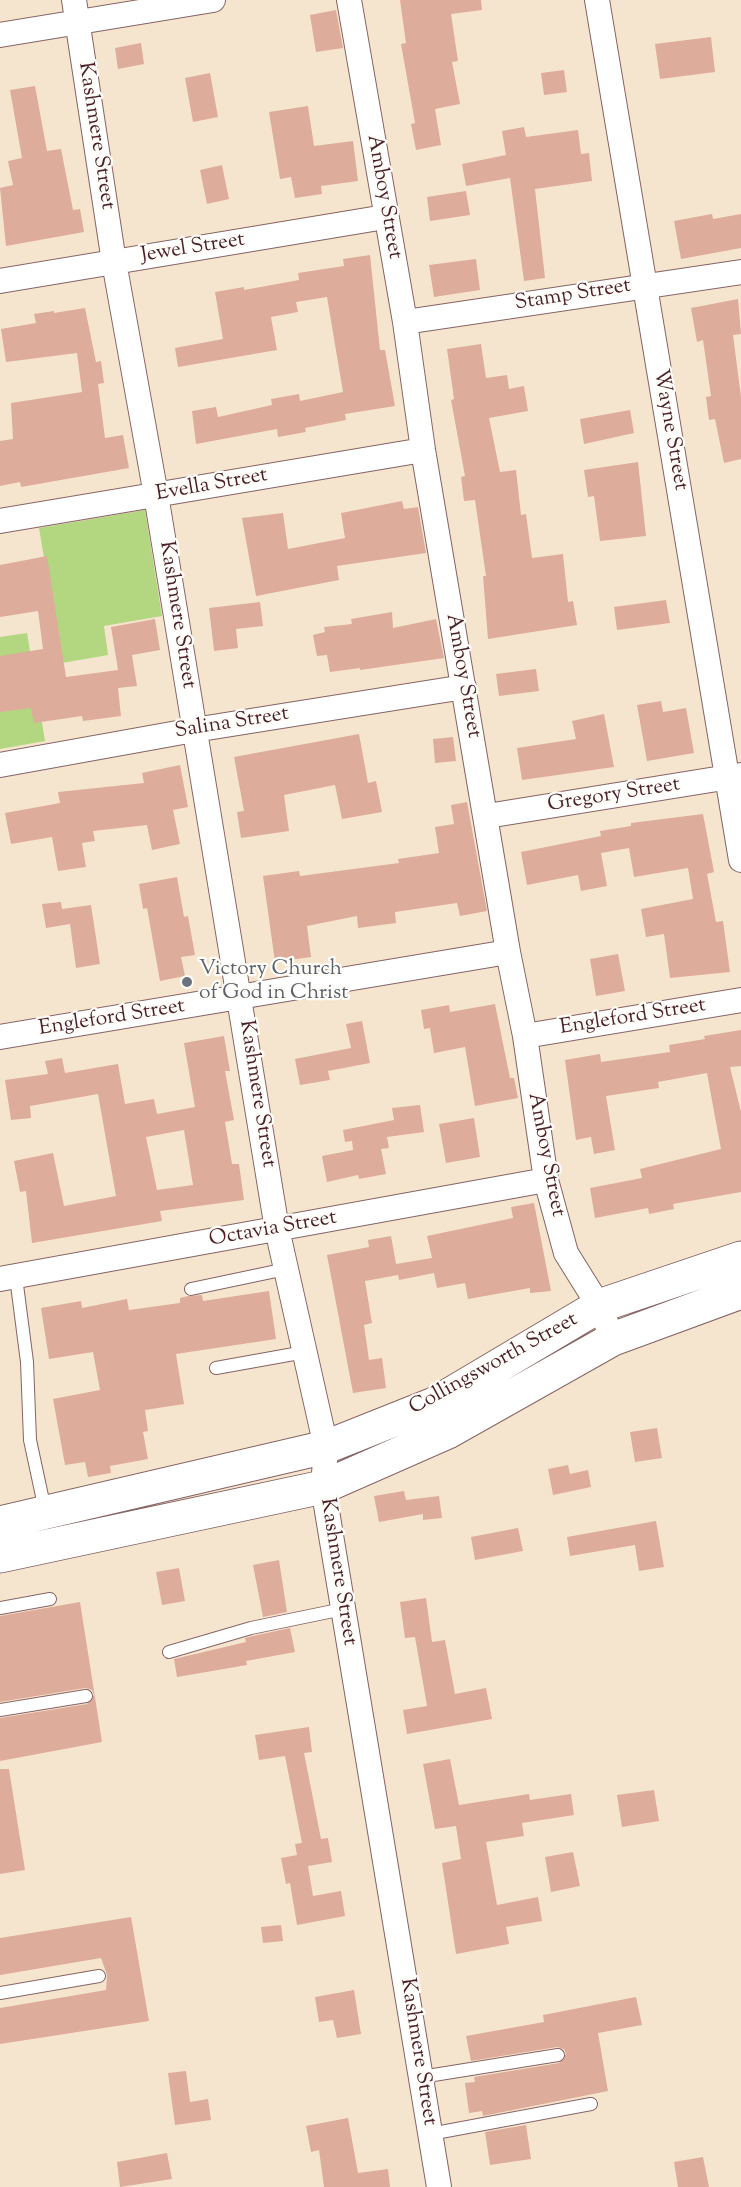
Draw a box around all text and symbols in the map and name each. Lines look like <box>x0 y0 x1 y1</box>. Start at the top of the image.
street label: Kashmere Street <box>71 61 119 211</box>
street label: Amboy Street <box>360 133 406 261</box>
street label: Jewel Street <box>139 228 247 270</box>
street label: Stamp Street <box>513 274 633 318</box>
street label: Wayne Street <box>646 367 692 493</box>
street label: Evella Street <box>154 464 270 508</box>
street label: Kashmere Street <box>152 540 200 690</box>
street label: Amboy Street <box>439 612 485 740</box>
street label: Salina Street <box>173 703 291 745</box>
street label: Gregory Street <box>546 773 682 819</box>
place label: Victory Church of God in Christ <box>199 957 348 1007</box>
marker: Victory Church of God in Christ <box>180 975 194 989</box>
street label: Engleford Street <box>558 994 708 1042</box>
street label: Engleford Street <box>37 995 187 1043</box>
street label: Kashmere Street <box>232 1019 280 1169</box>
street label: Amboy Street <box>521 1091 569 1219</box>
street label: Octavia Street <box>207 1206 339 1254</box>
street label: Collingsworth Street <box>405 1308 583 1422</box>
street label: Kashmere Street <box>313 1497 361 1647</box>
street label: Kashmere Street <box>393 1977 441 2127</box>

